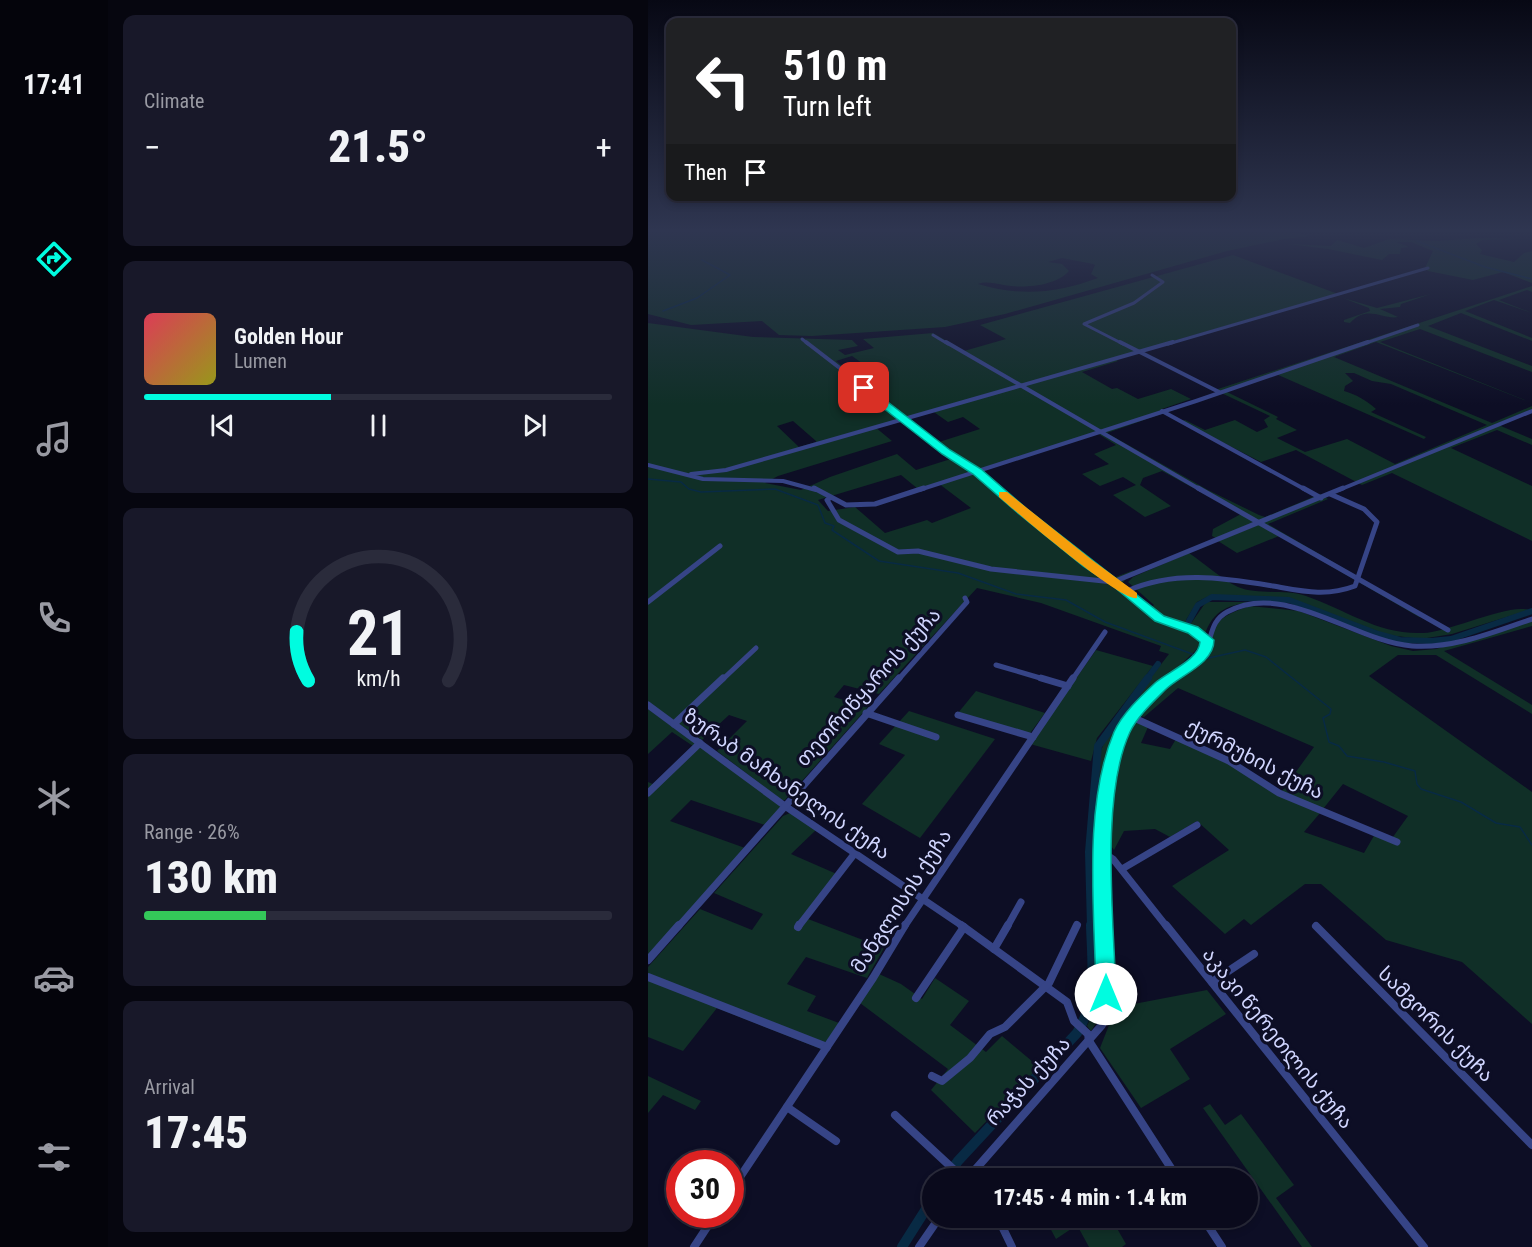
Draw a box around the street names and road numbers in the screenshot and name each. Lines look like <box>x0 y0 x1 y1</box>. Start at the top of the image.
street label: თეთრიწყაროს ქუჩა <box>791 603 945 771</box>
street label: ზურაბ მაჩხანელის ქუჩა <box>679 704 895 865</box>
street label: ქურმუხის ქუჩა <box>1182 714 1328 804</box>
street label: მანგლისის ქუჩა <box>846 825 957 978</box>
street label: აკაკი წერეთლის ქუჩა <box>1197 943 1358 1134</box>
street label: სამგორის ქუჩა <box>1373 961 1499 1087</box>
street label: რაჭას ქუჩა <box>981 1032 1075 1130</box>

